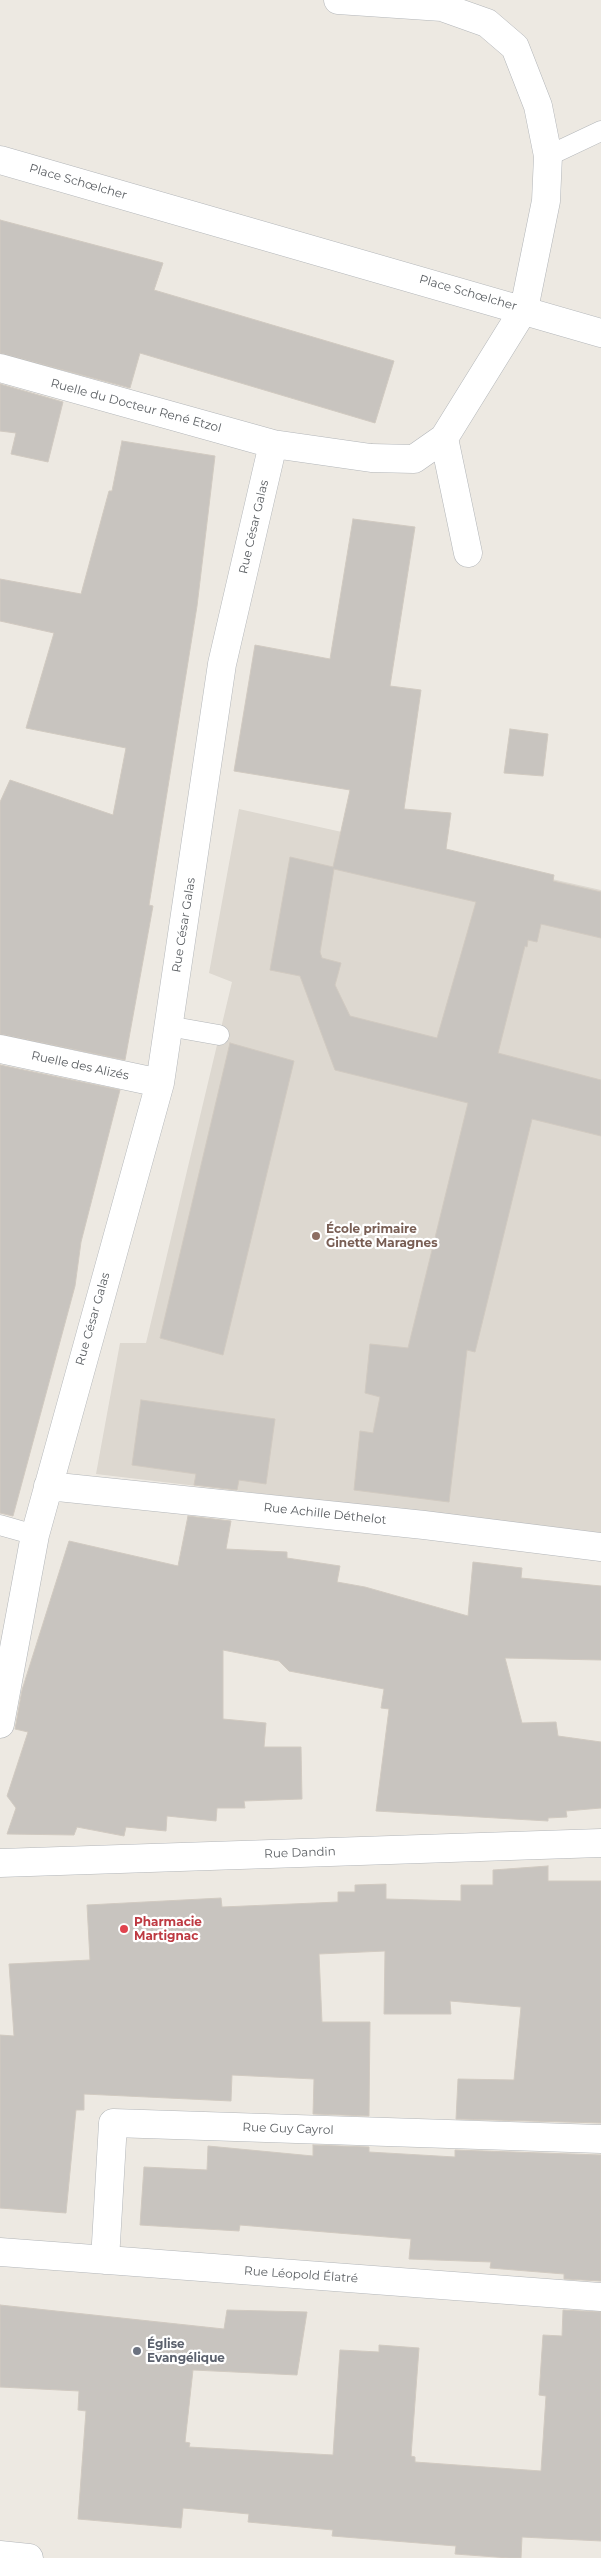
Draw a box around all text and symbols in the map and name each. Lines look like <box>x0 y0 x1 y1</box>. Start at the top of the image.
street label: Place Schœlcher <box>27 161 129 203</box>
street label: Place Schœlcher <box>417 272 519 314</box>
street label: Ruelle du Docteur René Etzol <box>49 376 223 436</box>
street label: Rue César Galas <box>236 479 272 575</box>
street label: Rue César Galas <box>169 876 199 974</box>
street label: Ruelle des Alizés <box>30 1049 130 1083</box>
place label: École primaire Ginette Maragnes <box>326 1222 438 1250</box>
marker: École primaire Ginette Maragnes <box>310 1230 322 1242</box>
street label: Rue César Galas <box>73 1271 113 1367</box>
street label: Rue Achille Déthelot <box>263 1500 387 1528</box>
street label: Rue Dandin <box>264 1845 336 1861</box>
place label: Pharmacie Martignac <box>134 1915 202 1943</box>
marker: Pharmacie Martignac <box>118 1923 130 1935</box>
street label: Rue Guy Cayrol <box>242 2120 334 2138</box>
street label: Rue Léopold Élatré <box>244 2264 358 2286</box>
place label: Église Evangélique <box>147 2337 225 2365</box>
marker: Église Evangélique <box>131 2345 143 2357</box>

